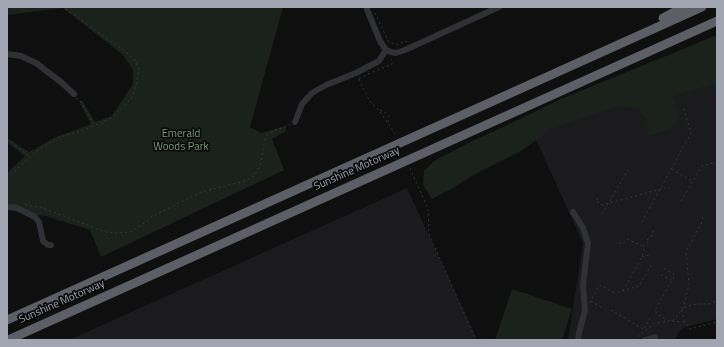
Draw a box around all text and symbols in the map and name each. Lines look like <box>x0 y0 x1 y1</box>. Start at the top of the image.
park label: Emerald Woods Park <box>153 127 209 153</box>
street label: Sunshine Motorway <box>312 144 402 194</box>
street label: Sunshine Motorway <box>17 277 107 327</box>

